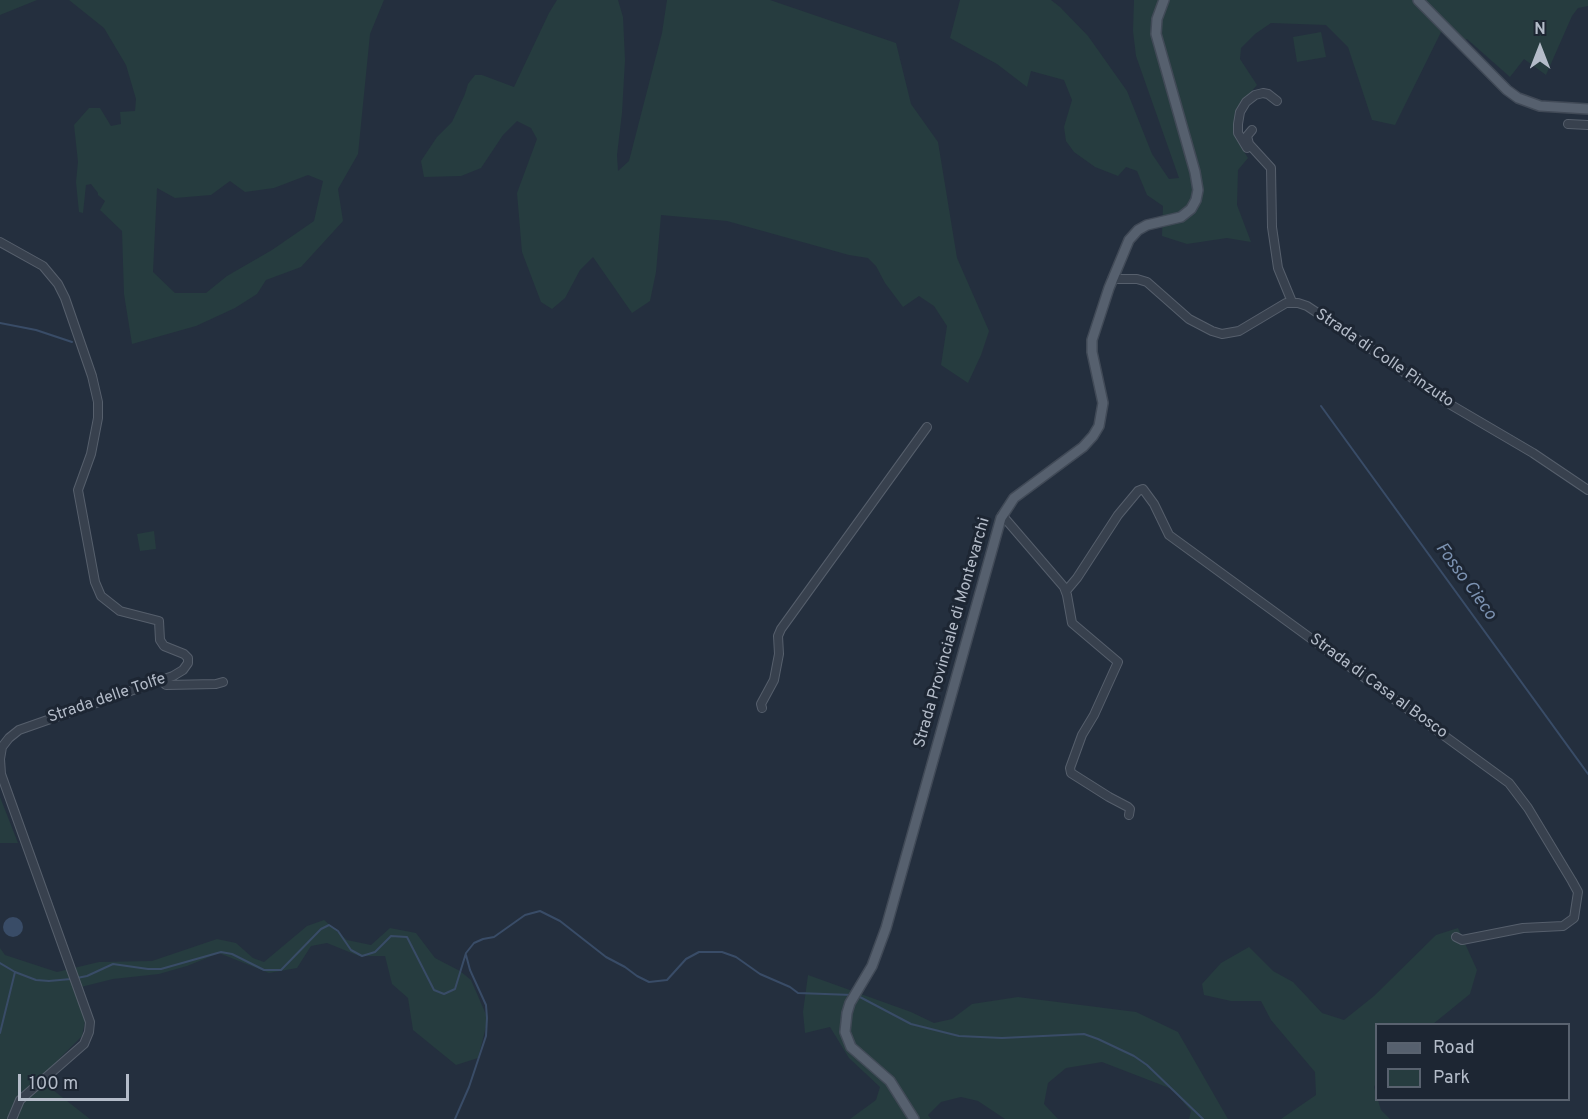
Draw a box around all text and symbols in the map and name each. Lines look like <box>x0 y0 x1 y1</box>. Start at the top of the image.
north arrow <box>1510 18 1570 78</box>
text: N <box>1534 20 1546 40</box>
street label: Strada di Colle Pinzuto <box>1311 306 1457 412</box>
street label: Strada Provinciale di Montevarchi <box>911 516 995 750</box>
water label: Fosso Cieco <box>1430 539 1500 625</box>
street label: Strada di Casa al Bosco <box>1305 630 1451 744</box>
street label: Strada delle Tolfe <box>46 670 168 728</box>
legend <box>1375 1023 1570 1101</box>
text: Road <box>1433 1037 1475 1060</box>
scale bar <box>21 1062 132 1100</box>
text: Park <box>1433 1067 1470 1090</box>
text: 100 m <box>29 1073 78 1096</box>

